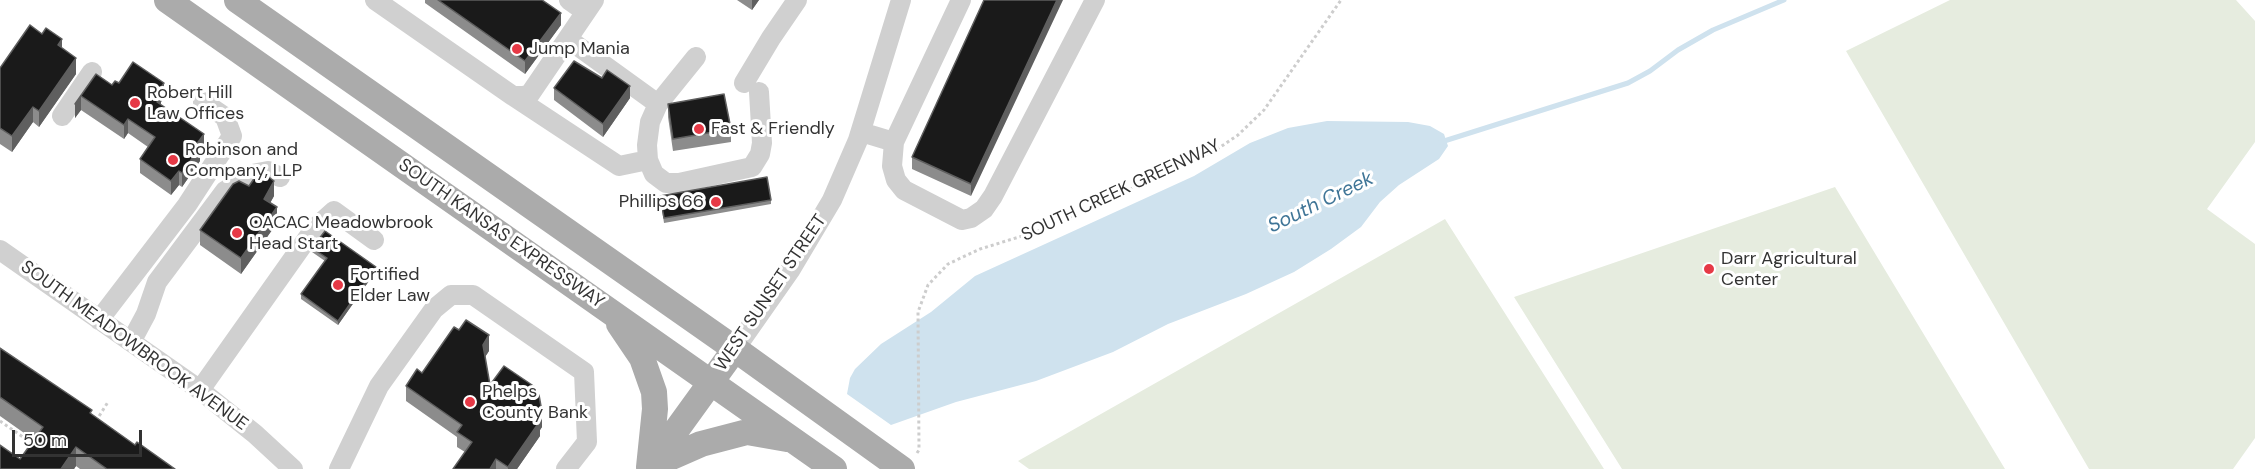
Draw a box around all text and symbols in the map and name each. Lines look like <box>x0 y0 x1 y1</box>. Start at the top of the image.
place label: Jump Mania <box>529 38 630 60</box>
marker: Jump Mania <box>510 42 524 56</box>
place label: Robert Hill Law Offices <box>147 82 244 124</box>
marker: Robert Hill Law Offices <box>128 96 142 110</box>
place label: Fast & Friendly <box>711 118 835 140</box>
marker: Fast & Friendly <box>692 122 706 136</box>
street label: SOUTH CREEK GREENWAY <box>1018 135 1224 247</box>
place label: Robinson and Company, LLP <box>185 139 302 182</box>
marker: Robinson and Company, LLP <box>166 153 180 167</box>
street label: SOUTH KANSAS EXPRESSWAY <box>394 155 608 313</box>
water label: South Creek <box>1264 167 1378 239</box>
place label: Phillips 66 <box>619 191 704 213</box>
marker: Phillips 66 <box>709 195 723 209</box>
street label: WEST SUNSET STREET <box>711 211 831 375</box>
place label: OACAC Meadowbrook Head Start <box>249 212 433 254</box>
marker: OACAC Meadowbrook Head Start <box>230 226 244 240</box>
place label: Darr Agricultural Center <box>1721 248 1857 290</box>
street label: SOUTH MEADOWBROOK AVENUE <box>16 256 252 436</box>
marker: Darr Agricultural Center <box>1702 262 1716 276</box>
place label: Fortified Elder Law <box>350 264 430 306</box>
marker: Fortified Elder Law <box>331 278 345 292</box>
place label: Phelps County Bank <box>482 381 588 424</box>
marker: Phelps County Bank <box>463 395 477 409</box>
scale bar <box>15 418 146 456</box>
text: 50 m <box>23 428 67 452</box>

